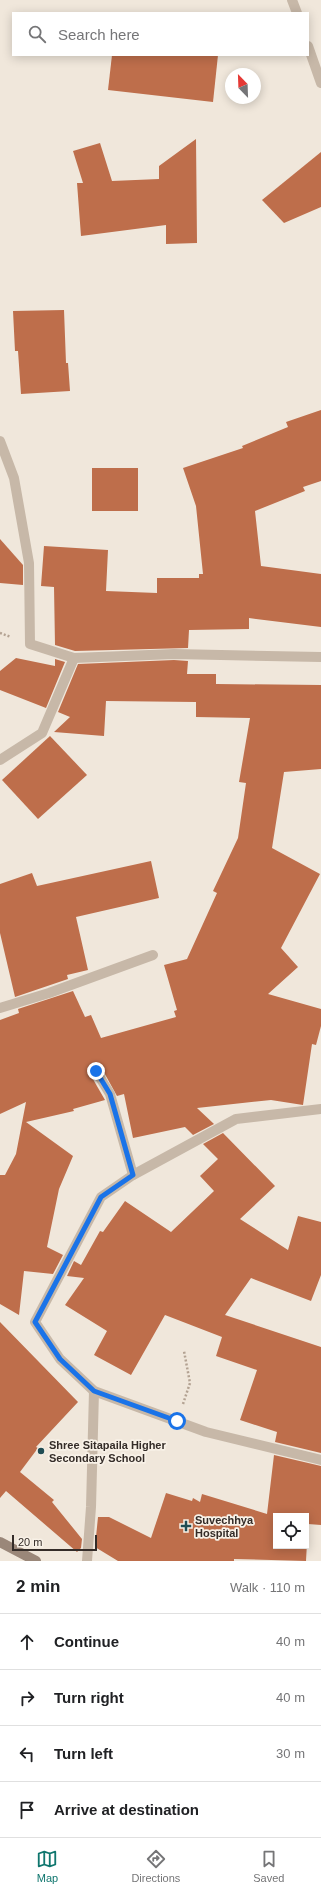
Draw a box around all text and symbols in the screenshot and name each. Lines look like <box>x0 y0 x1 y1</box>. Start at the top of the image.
search box <box>12 12 309 56</box>
icon: search <box>26 23 48 45</box>
text: Search here <box>58 26 140 43</box>
north arrow <box>225 68 261 104</box>
route end <box>87 1062 105 1080</box>
route start <box>168 1412 186 1430</box>
place label: Shree Sitapaila Higher Secondary School <box>49 1439 166 1464</box>
marker: Shree Sitapaila Higher Secondary School <box>36 1446 46 1456</box>
map controls <box>273 1513 309 1549</box>
button: locate <box>273 1513 309 1549</box>
place label: Suvechhya Hospital <box>195 1514 254 1539</box>
marker: Suvechhya Hospital <box>180 1520 192 1532</box>
scale bar <box>12 1533 97 1552</box>
text: 20 m <box>18 1536 42 1548</box>
text: 2 min <box>16 1577 60 1596</box>
text: Walk · 110 m <box>230 1580 305 1595</box>
icon: ahead <box>16 1631 38 1653</box>
text: Continue <box>54 1633 119 1650</box>
text: 40 m <box>276 1634 305 1649</box>
icon: right <box>16 1687 38 1709</box>
text: Turn right <box>54 1689 124 1706</box>
text: 40 m <box>276 1690 305 1705</box>
icon: left <box>16 1743 38 1765</box>
text: Turn left <box>54 1745 113 1762</box>
text: 30 m <box>276 1746 305 1761</box>
icon: arrive <box>16 1799 38 1821</box>
text: Arrive at destination <box>54 1801 199 1818</box>
tab: Map <box>36 1848 58 1884</box>
tab: Directions <box>131 1848 180 1884</box>
tab: Saved <box>253 1848 284 1884</box>

